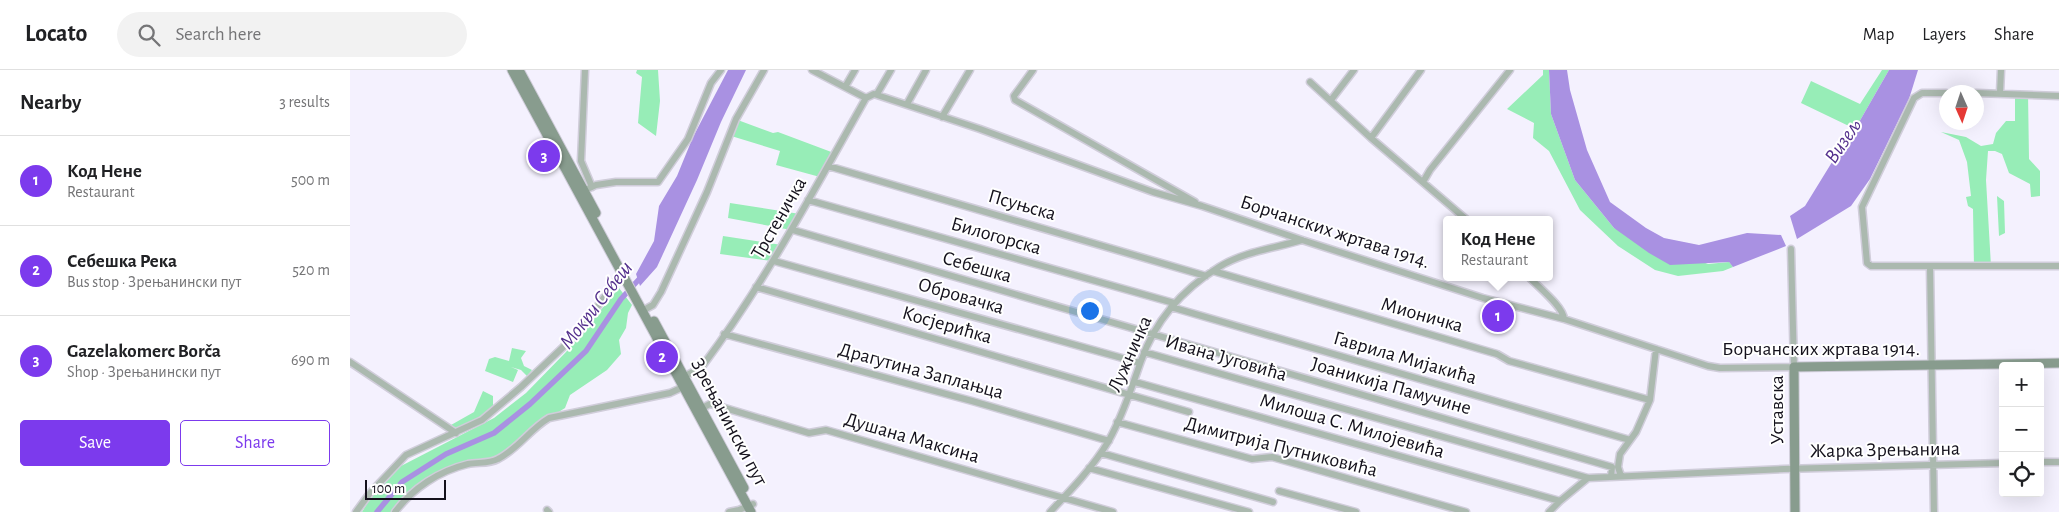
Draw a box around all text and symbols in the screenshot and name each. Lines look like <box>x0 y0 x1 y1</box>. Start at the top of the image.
search box <box>117 12 467 57</box>
icon: search <box>135 21 163 49</box>
text: Locato <box>25 22 87 46</box>
text: Search here <box>175 25 261 44</box>
text: Map <box>1863 26 1894 44</box>
text: Layers <box>1922 26 1966 44</box>
text: Share <box>1994 26 2034 44</box>
north arrow <box>1939 85 1984 130</box>
text: Nearby <box>20 92 81 113</box>
text: 3 results <box>279 94 330 110</box>
water label: Визељ <box>1821 115 1865 167</box>
pin: 3 <box>528 137 560 175</box>
text: Код Нене <box>67 162 142 181</box>
text: 1 <box>33 172 39 188</box>
text: 500 m <box>291 172 330 188</box>
street label: Трстеничка <box>748 174 810 262</box>
text: Restaurant <box>67 184 135 200</box>
street label: Псуњска <box>986 186 1058 224</box>
street label: Борчанских жртава 1914. <box>1238 192 1432 272</box>
street label: Билогорска <box>949 214 1043 258</box>
popup <box>1443 216 1553 281</box>
text: Код Нене <box>1461 230 1536 249</box>
street label: Себешка <box>940 248 1014 286</box>
text: Себешка Река <box>67 252 177 271</box>
text: Restaurant <box>1461 252 1528 268</box>
water label: Мокри Себеш <box>556 257 637 353</box>
text: 2 <box>32 262 40 278</box>
text: 520 m <box>292 262 330 278</box>
text: Bus stop · Зрењанински пут <box>67 274 241 290</box>
street label: Обровачка <box>916 274 1006 318</box>
street label: Мионичка <box>1379 294 1465 336</box>
pin: 1 <box>1482 297 1514 335</box>
your location <box>1077 298 1103 324</box>
street label: Косјерићка <box>900 303 994 347</box>
street label: Лужничка <box>1104 313 1156 395</box>
street label: Гаврила Мијакића <box>1331 328 1479 388</box>
street label: Ивана Југовића <box>1163 331 1289 385</box>
pin: 2 <box>646 338 678 376</box>
street label: Драгутина Заплањца <box>836 339 1006 403</box>
street label: Борчанских жртава 1914. <box>1722 339 1920 359</box>
text: Gazelakomerc Borča <box>67 342 221 361</box>
text: 3 <box>33 352 39 368</box>
text: 690 m <box>291 352 330 368</box>
street label: Јоаникија Памучине <box>1309 354 1473 418</box>
street label: Зрењанински пут <box>687 355 771 490</box>
map controls <box>1999 362 2044 497</box>
button: + <box>1999 362 2044 407</box>
text: Shop · Зрењанински пут <box>67 364 221 380</box>
street label: Уставска <box>1767 375 1787 445</box>
street label: Милоша С. Милојевића <box>1257 390 1447 462</box>
button: − <box>1999 407 2044 452</box>
street label: Душана Максина <box>842 409 982 467</box>
street label: Димитрија Путниковића <box>1182 413 1380 481</box>
button: Save <box>20 420 170 466</box>
button: Share <box>180 420 330 466</box>
street label: Жарка Зрењанина <box>1810 439 1960 461</box>
button: locate <box>1999 452 2044 497</box>
scale bar <box>365 477 446 500</box>
text: 100 m <box>372 482 405 496</box>

